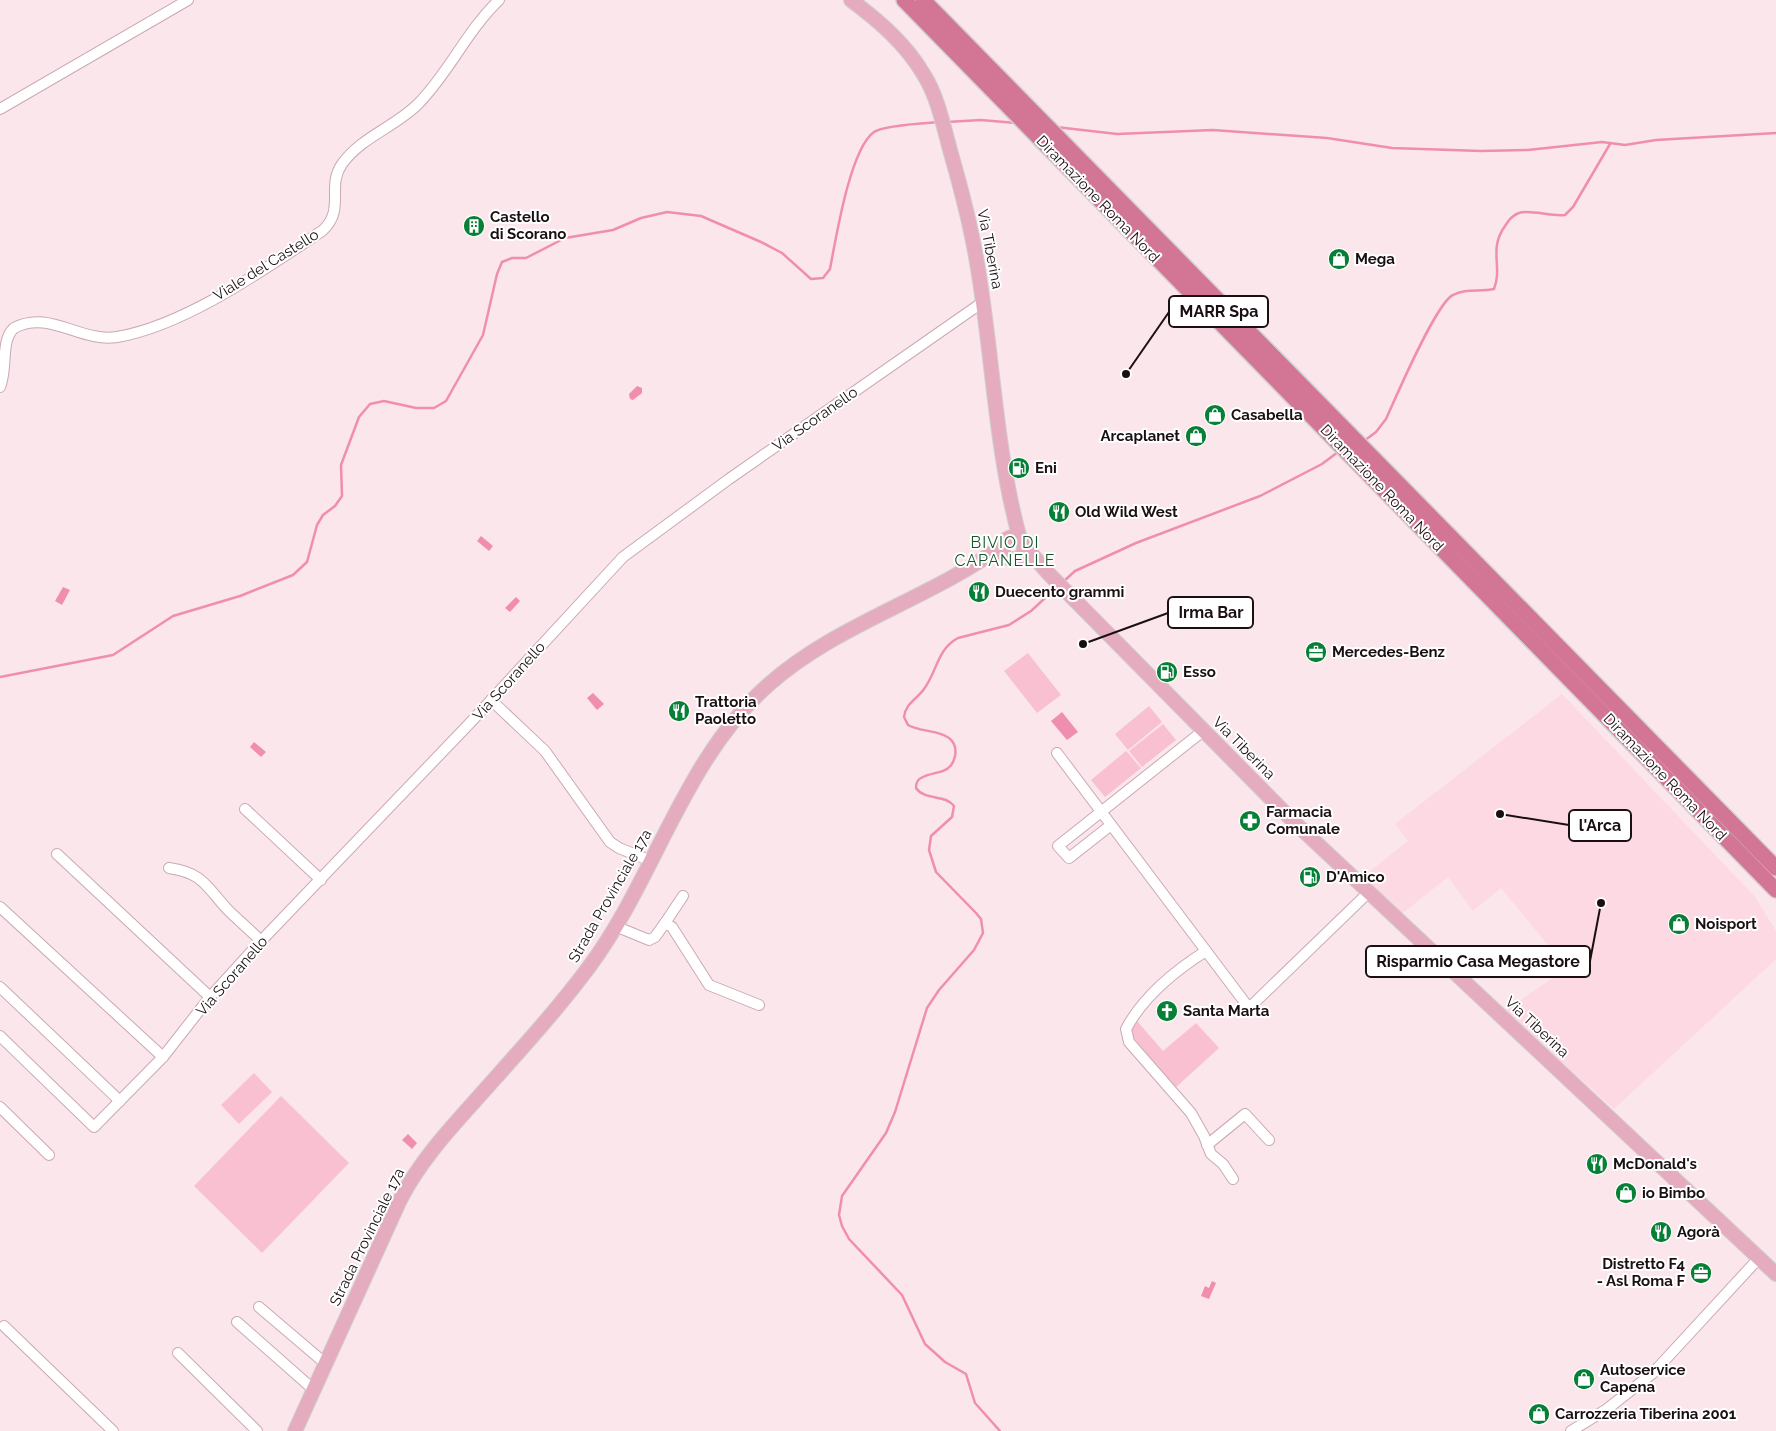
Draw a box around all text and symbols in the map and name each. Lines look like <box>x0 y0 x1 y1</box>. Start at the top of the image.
street label: Diramazione Roma Nord <box>1033 132 1163 266</box>
place label: Castello di Scorano <box>490 208 566 243</box>
street label: Via Tiberina <box>973 208 1007 290</box>
building icon: Castello di Scorano <box>462 214 486 238</box>
street label: Viale del Castello <box>210 225 322 305</box>
shop icon: Mega <box>1327 247 1351 271</box>
place label: Mega <box>1355 250 1395 268</box>
callout: MARR Spa <box>1169 296 1268 327</box>
text: MARR Spa <box>1180 302 1258 321</box>
street label: Via Scoranello <box>769 383 861 455</box>
shop icon: Casabella <box>1203 403 1227 427</box>
place label: Casabella <box>1231 406 1303 424</box>
street label: Diramazione Roma Nord <box>1317 421 1447 555</box>
shop icon: Arcaplanet <box>1184 424 1208 448</box>
place label: Arcaplanet <box>1101 427 1180 445</box>
fuel station icon: Eni <box>1007 456 1031 480</box>
place label: Eni <box>1035 459 1057 477</box>
restaurant icon: Old Wild West <box>1047 500 1071 524</box>
place label: Old Wild West <box>1075 503 1178 521</box>
district label: BIVIO DI CAPANELLE <box>954 533 1056 570</box>
restaurant icon: Duecento grammi <box>967 580 991 604</box>
place label: Duecento grammi <box>995 583 1124 601</box>
callout: Irma Bar <box>1168 597 1253 628</box>
text: Irma Bar <box>1179 603 1243 622</box>
street label: Via Scoranello <box>469 638 549 724</box>
office icon: Mercedes-Benz <box>1304 640 1328 664</box>
place label: Mercedes-Benz <box>1332 643 1445 661</box>
fuel station icon: Esso <box>1155 660 1179 684</box>
place label: Esso <box>1183 663 1216 681</box>
place label: Trattoria Paoletto <box>695 693 757 728</box>
restaurant icon: Trattoria Paoletto <box>667 699 691 723</box>
street label: Diramazione Roma Nord <box>1600 710 1730 844</box>
street label: Via Tiberina <box>1209 713 1279 783</box>
place label: Farmacia Comunale <box>1266 803 1340 838</box>
pharmacy icon: Farmacia Comunale <box>1238 809 1262 833</box>
callout: l'Arca <box>1569 810 1631 841</box>
text: l'Arca <box>1579 816 1621 835</box>
street label: Strada Provinciale 17a <box>565 826 655 966</box>
fuel station icon: D'Amico <box>1298 865 1322 889</box>
place label: D'Amico <box>1326 868 1385 886</box>
shop icon: Noisport <box>1667 912 1691 936</box>
place label: Noisport <box>1695 915 1757 933</box>
street label: Via Scoranello <box>193 932 272 1020</box>
callout: Risparmio Casa Megastore <box>1366 946 1590 977</box>
text: Risparmio Casa Megastore <box>1376 952 1580 971</box>
street label: Via Tiberina <box>1501 993 1573 1061</box>
church icon: Santa Marta <box>1155 999 1179 1023</box>
place label: Santa Marta <box>1183 1002 1270 1020</box>
restaurant icon: McDonald's <box>1585 1152 1609 1176</box>
place label: McDonald's <box>1613 1155 1697 1173</box>
street label: Strada Provinciale 17a <box>326 1165 408 1309</box>
shop icon: io Bimbo <box>1614 1181 1638 1205</box>
place label: io Bimbo <box>1642 1184 1705 1202</box>
restaurant icon: Agorà <box>1649 1220 1673 1244</box>
place label: Agorà <box>1677 1223 1720 1241</box>
place label: Distretto F4 - Asl Roma F <box>1597 1255 1685 1290</box>
office icon: Distretto F4 - Asl Roma F <box>1689 1261 1713 1285</box>
place label: Autoservice Capena <box>1600 1361 1686 1396</box>
shop icon: Autoservice Capena <box>1572 1367 1596 1391</box>
shop icon: Carrozzeria Tiberina 2001 <box>1527 1402 1551 1426</box>
place label: Carrozzeria Tiberina 2001 <box>1555 1405 1737 1423</box>

